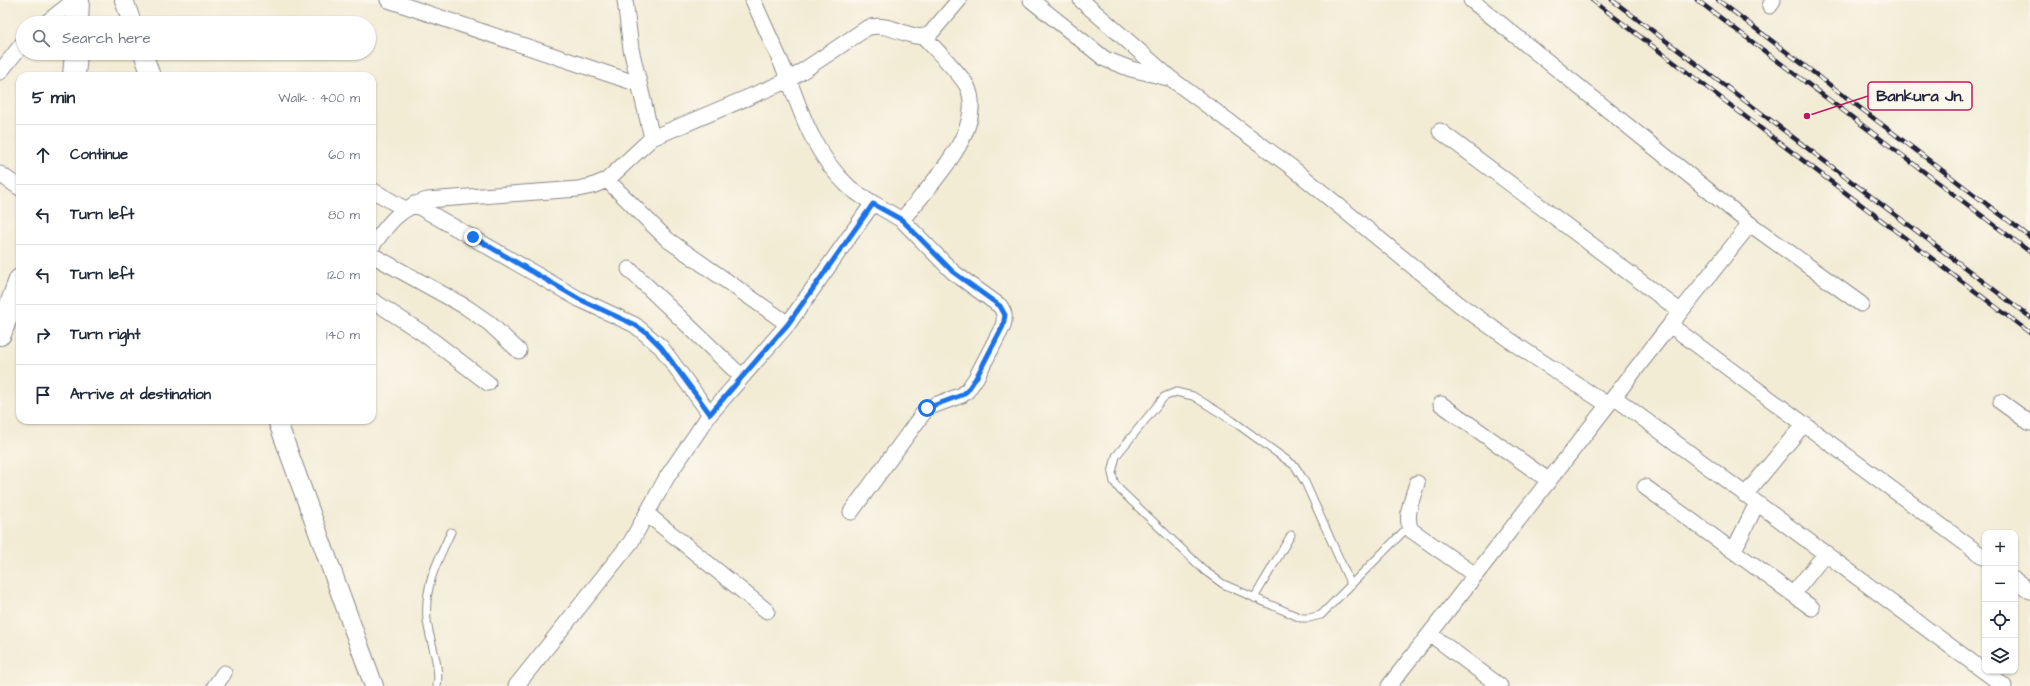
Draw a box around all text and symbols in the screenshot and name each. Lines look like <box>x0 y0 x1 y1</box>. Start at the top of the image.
search box <box>16 16 376 60</box>
icon: search <box>30 27 52 49</box>
text: Search here <box>62 28 151 49</box>
callout: Bankura Jn. <box>1868 82 1972 110</box>
text: Bankura Jn. <box>1876 85 1964 107</box>
text: 5 min <box>32 86 75 110</box>
text: Walk · 400 m <box>278 89 360 107</box>
icon: ahead <box>32 144 54 166</box>
text: Continue <box>70 144 128 165</box>
text: 60 m <box>328 146 360 164</box>
icon: left <box>32 204 54 226</box>
text: Turn left <box>70 204 134 225</box>
text: 80 m <box>328 206 360 224</box>
route end <box>464 228 482 246</box>
icon: left <box>32 264 54 286</box>
text: Turn left <box>70 264 134 285</box>
text: 120 m <box>327 266 360 284</box>
icon: right <box>32 324 54 346</box>
text: Turn right <box>70 324 141 345</box>
text: 140 m <box>326 326 360 344</box>
icon: arrive <box>32 384 54 406</box>
text: Arrive at destination <box>70 384 211 405</box>
route start <box>918 399 936 417</box>
map controls <box>1982 530 2018 674</box>
button: + <box>1982 530 2018 566</box>
button: − <box>1982 566 2018 602</box>
button: locate <box>1982 602 2018 638</box>
button: layers <box>1982 638 2018 674</box>

